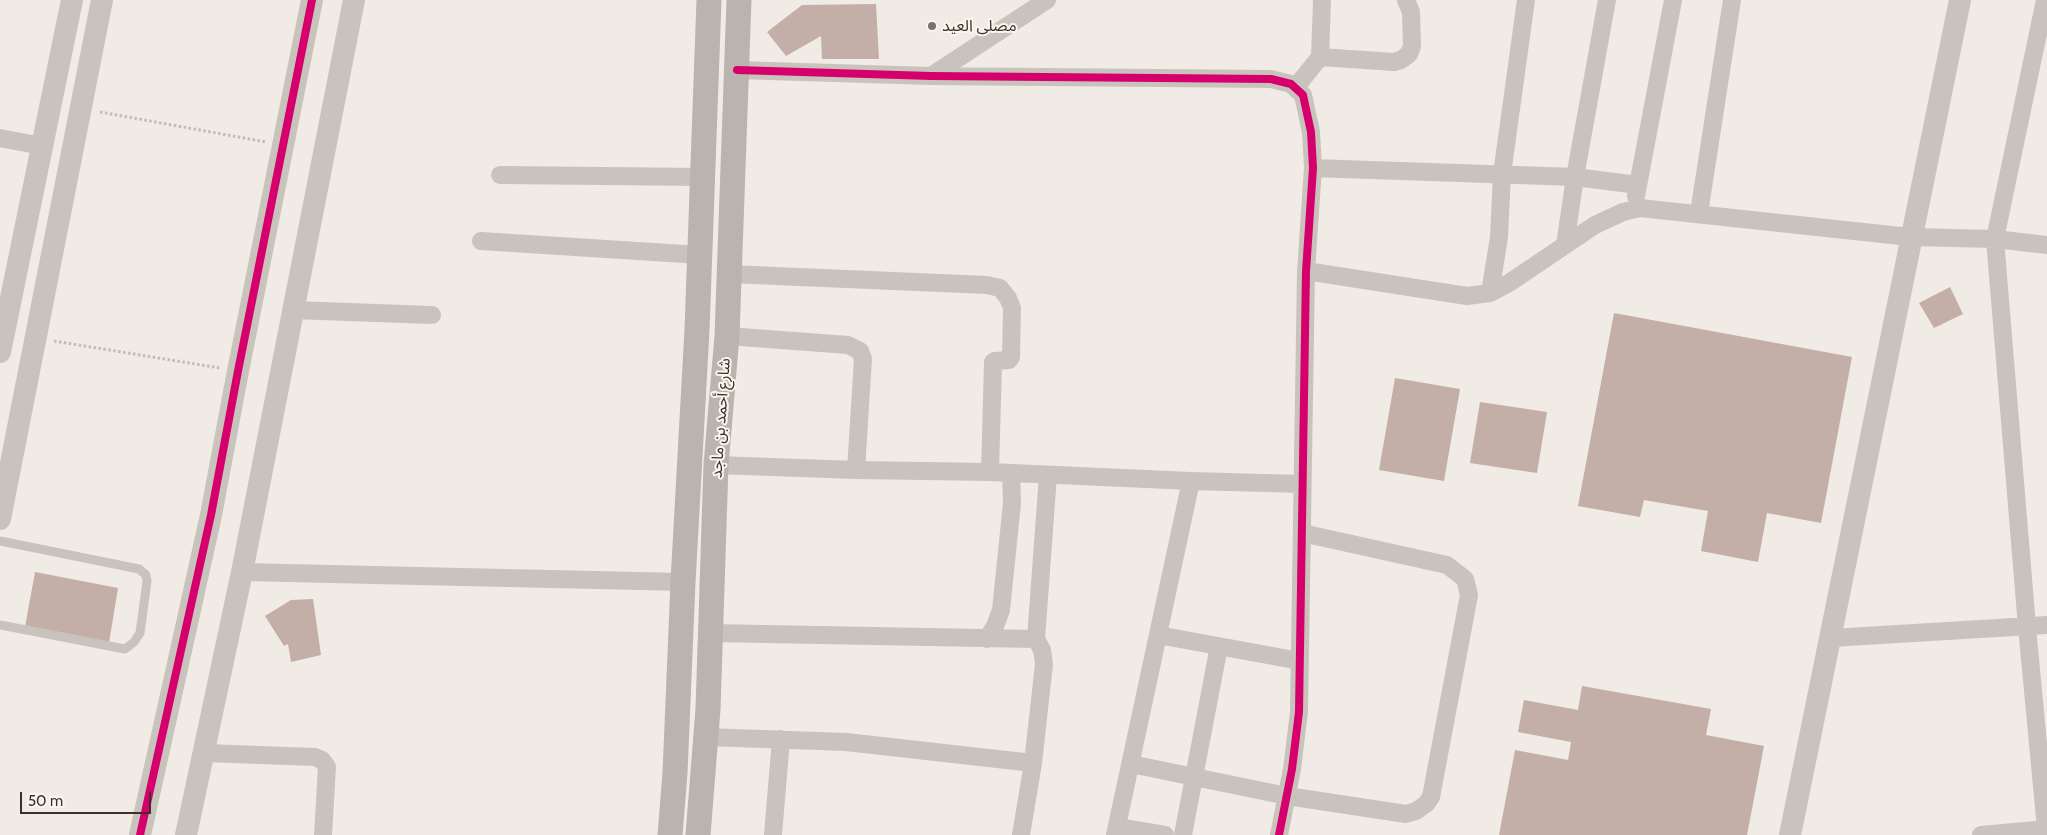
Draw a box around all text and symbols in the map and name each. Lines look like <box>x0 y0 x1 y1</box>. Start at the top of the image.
place label: مصلى العيد <box>942 16 1017 36</box>
marker: مصلى العيد <box>926 20 938 32</box>
street label: شارع أحمد بن ماجد <box>707 358 735 478</box>
scale bar <box>22 782 154 814</box>
text: 50 m <box>28 792 63 810</box>

